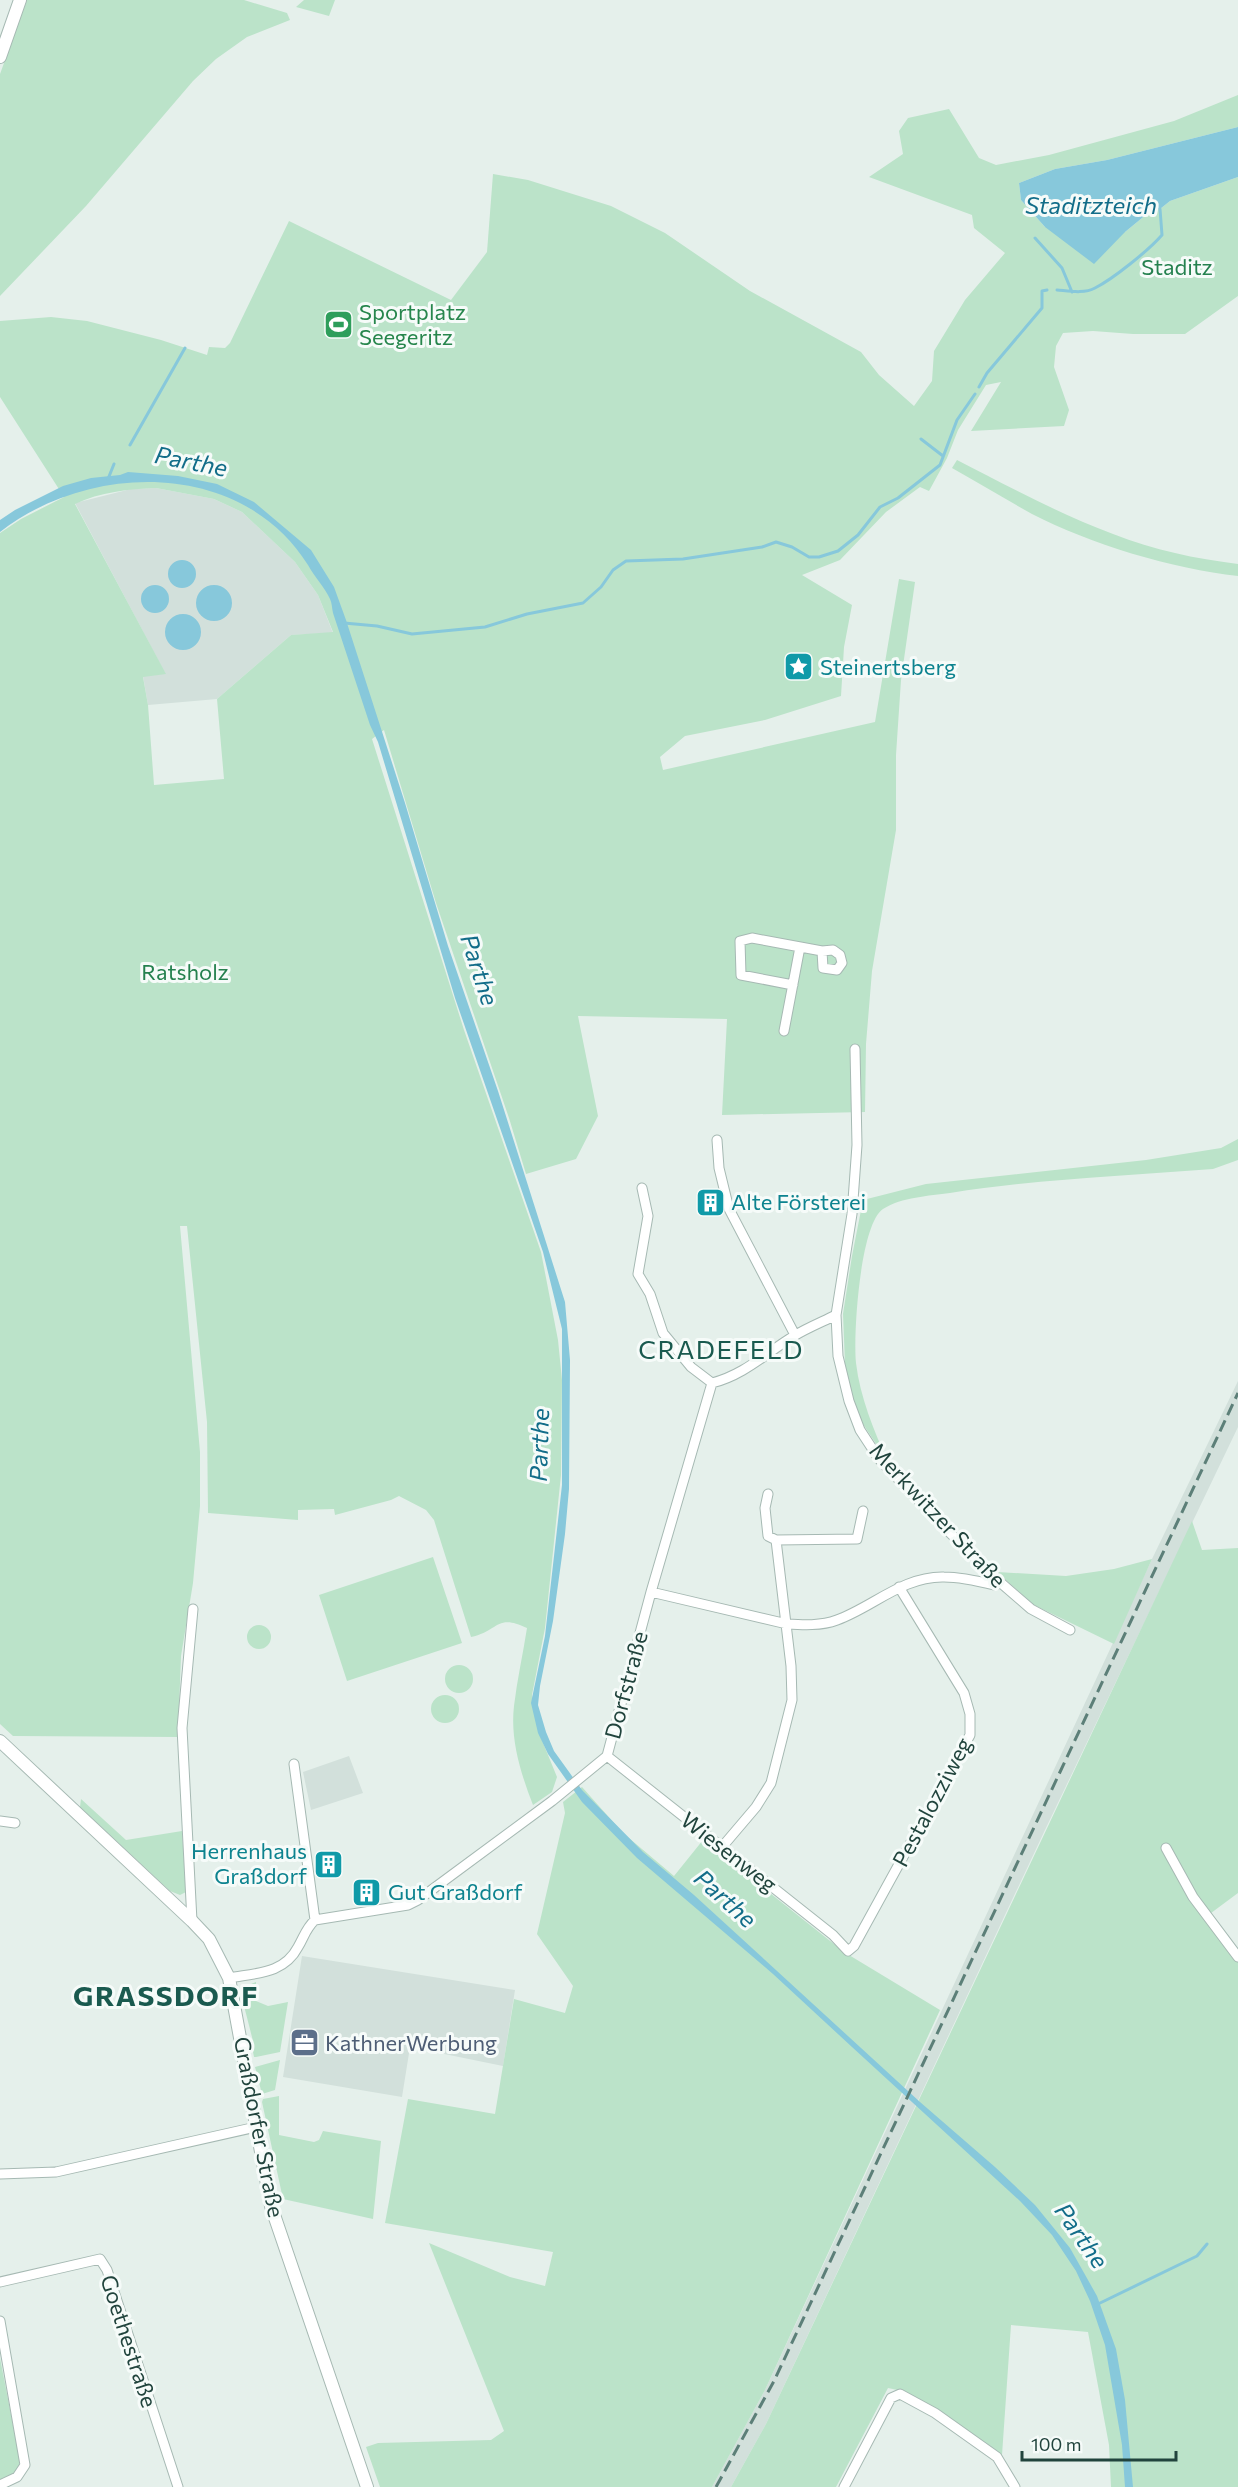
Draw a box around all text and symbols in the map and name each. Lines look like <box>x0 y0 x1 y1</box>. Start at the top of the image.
water label: Staditzteich <box>1025 190 1157 219</box>
park label: Staditz <box>1141 253 1213 280</box>
place label: Sportplatz Seegeritz <box>359 298 466 350</box>
sports icon: Sportplatz Seegeritz <box>322 309 354 341</box>
water label: Parthe <box>152 439 230 482</box>
place icon: Steinertsberg <box>783 651 815 683</box>
place label: Steinertsberg <box>820 653 956 680</box>
water label: Parthe <box>455 930 506 1009</box>
park label: Ratsholz <box>141 958 229 985</box>
building icon: Alte Försterei <box>694 1186 726 1218</box>
place label: Alte Försterei <box>731 1188 866 1215</box>
district label: CRADEFELD <box>638 1333 804 1364</box>
water label: Parthe <box>523 1407 554 1482</box>
street label: Merkwitzer Straße <box>864 1437 1012 1593</box>
street label: Dorfstraße <box>598 1628 653 1742</box>
street label: Pestalozziweg <box>886 1732 977 1871</box>
street label: Wiesenweg <box>676 1806 783 1898</box>
place label: Herrenhaus Graßdorf <box>191 1837 307 1889</box>
building icon: Herrenhaus Graßdorf <box>312 1848 344 1880</box>
water label: Parthe <box>689 1863 763 1933</box>
building icon: Gut Graßdorf <box>351 1876 383 1908</box>
place label: Gut Graßdorf <box>388 1878 523 1905</box>
district label: GRASSDORF <box>73 1978 259 2012</box>
office icon: KathnerWerbung <box>288 2027 320 2059</box>
place label: KathnerWerbung <box>325 2029 497 2056</box>
street label: Graßdorfer Straße <box>229 2034 290 2220</box>
water label: Parthe <box>1049 2197 1115 2274</box>
street label: Goethestraße <box>95 2271 164 2411</box>
scale bar <box>1022 2424 1176 2462</box>
text: 100 m <box>1031 2433 1081 2455</box>

